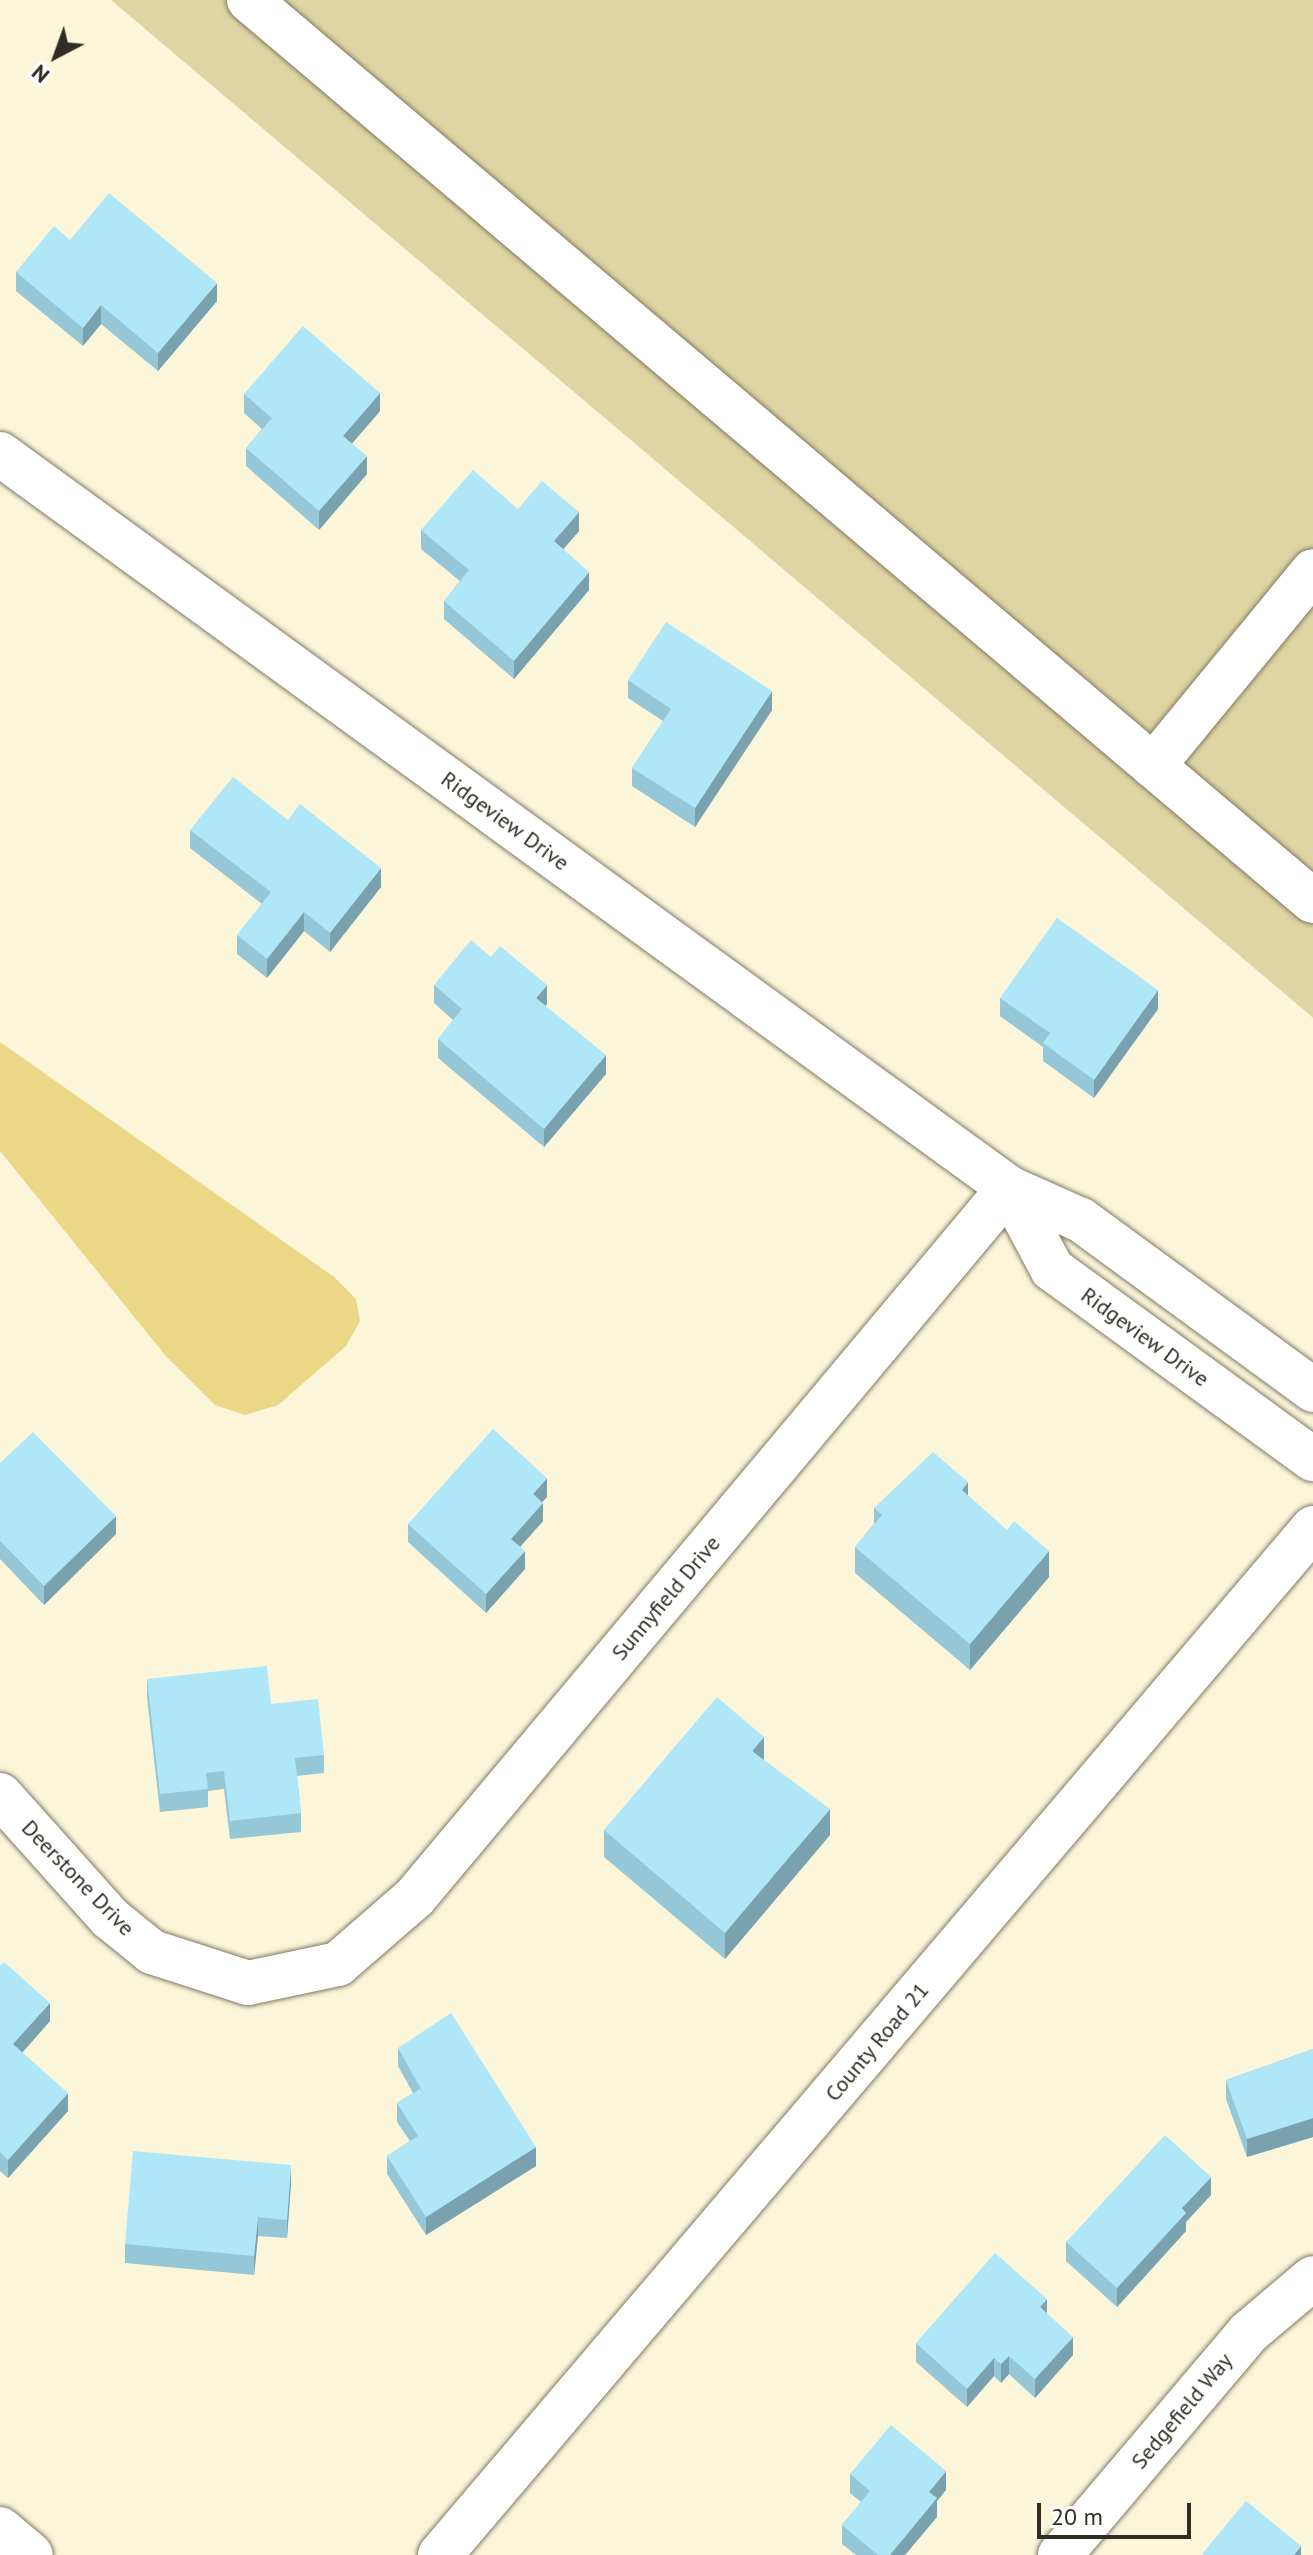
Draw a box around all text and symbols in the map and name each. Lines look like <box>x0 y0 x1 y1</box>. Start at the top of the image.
north arrow <box>16 16 96 96</box>
text: N <box>26 59 55 89</box>
street label: Ridgeview Drive <box>436 766 574 876</box>
street label: Ridgeview Drive <box>1076 1282 1214 1392</box>
street label: Sunnyfield Drive <box>606 1530 726 1666</box>
street label: Deerstone Drive <box>16 1815 140 1941</box>
street label: County Road 21 <box>819 1977 935 2107</box>
street label: Sedgefield Way <box>1126 2348 1238 2474</box>
scale bar <box>1041 2487 1195 2537</box>
text: 20 m <box>1051 2501 1103 2532</box>

